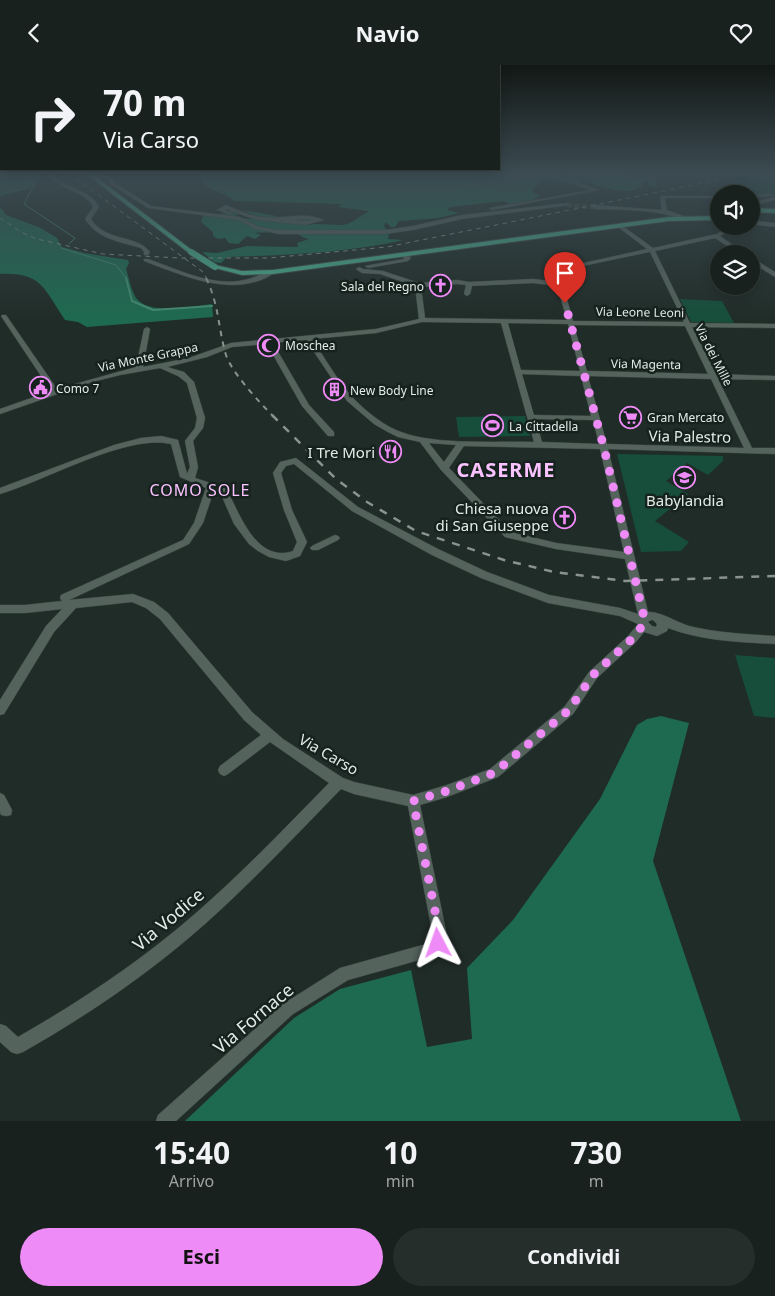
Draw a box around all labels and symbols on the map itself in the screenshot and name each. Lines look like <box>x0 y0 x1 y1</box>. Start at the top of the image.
pin <box>544 252 586 303</box>
church icon: Sala del Regno <box>428 274 452 298</box>
place label: Sala del Regno <box>341 278 424 295</box>
street label: Via Leone Leoni <box>596 303 684 321</box>
street label: Via dei Mille <box>691 321 737 389</box>
mosque icon: Moschea <box>257 333 281 357</box>
place label: Moschea <box>285 337 336 354</box>
street label: Via Monte Grappa <box>97 338 199 376</box>
street label: Via Magenta <box>611 355 681 373</box>
public building icon: Como 7 <box>28 376 52 400</box>
building icon: New Body Line <box>322 378 346 402</box>
place label: Como 7 <box>56 380 99 397</box>
place label: New Body Line <box>350 382 434 399</box>
supermarket icon: Gran Mercato <box>619 405 643 429</box>
place label: Gran Mercato <box>647 409 724 426</box>
sports icon: La Cittadella <box>481 414 505 438</box>
place label: La Cittadella <box>509 418 578 435</box>
street label: Via Palestro <box>649 425 731 447</box>
restaurant icon: I Tre Mori <box>379 440 403 464</box>
place label: I Tre Mori <box>307 442 375 462</box>
district label: CASERME <box>456 456 556 483</box>
school or university icon: Babylandia <box>673 465 697 489</box>
district label: COMO SOLE <box>149 479 251 501</box>
place label: Babylandia <box>646 490 724 510</box>
place label: Chiesa nuova di San Giuseppe <box>436 498 549 535</box>
church icon: Chiesa nuova di San Giuseppe <box>553 505 577 529</box>
street label: Via Carso <box>296 729 362 779</box>
street label: Via Vodice <box>127 882 209 956</box>
position arrow <box>411 916 463 968</box>
street label: Via Fornace <box>208 977 298 1059</box>

